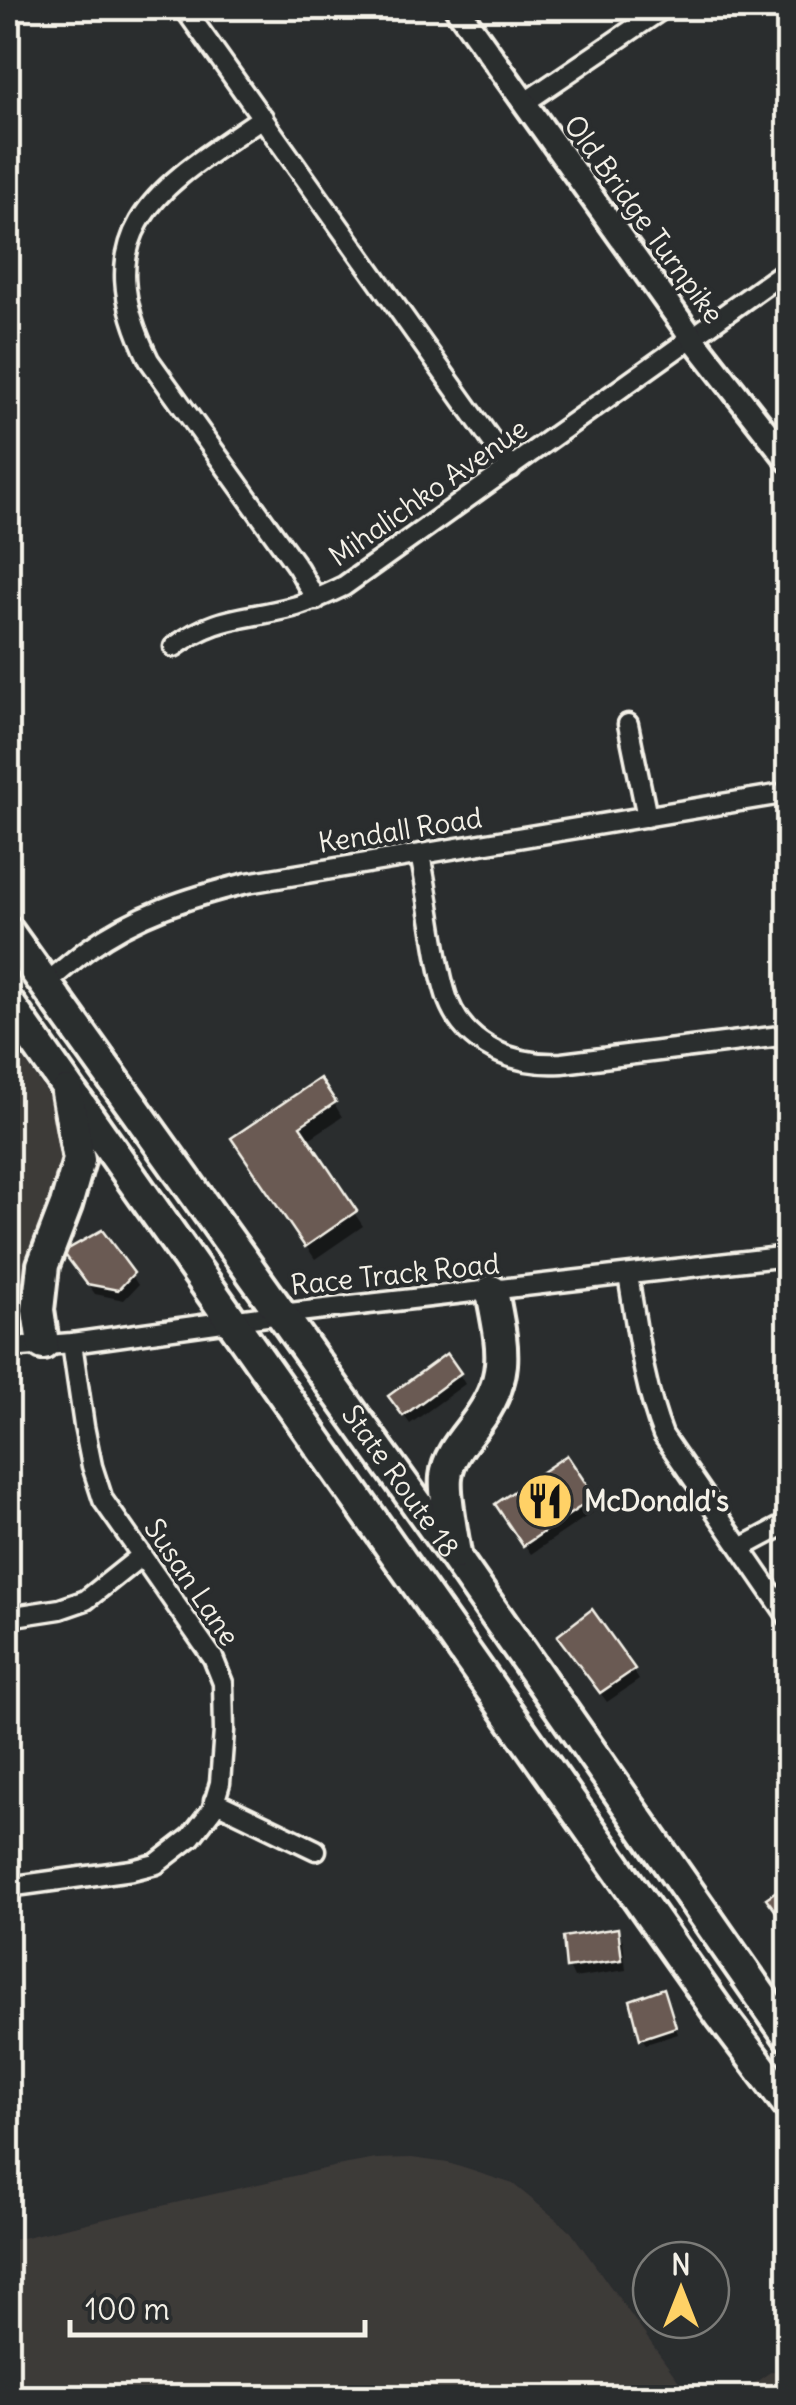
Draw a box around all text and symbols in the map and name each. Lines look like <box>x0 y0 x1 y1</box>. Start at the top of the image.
street label: Old Bridge Turnpike <box>556 108 732 330</box>
street label: Mihalichko Avenue <box>322 410 534 574</box>
street label: Kendall Road <box>316 799 484 861</box>
street label: Race Track Road <box>289 1245 501 1303</box>
street label: State Route 18 <box>334 1398 467 1564</box>
restaurant icon: McDonald's <box>515 1471 575 1531</box>
place label: McDonald's <box>584 1483 729 1519</box>
street label: Susan Lane <box>136 1511 248 1653</box>
north arrow <box>631 2240 731 2340</box>
text: N <box>671 2247 691 2283</box>
scale bar <box>70 2275 365 2337</box>
text: 100 m <box>85 2290 170 2328</box>

